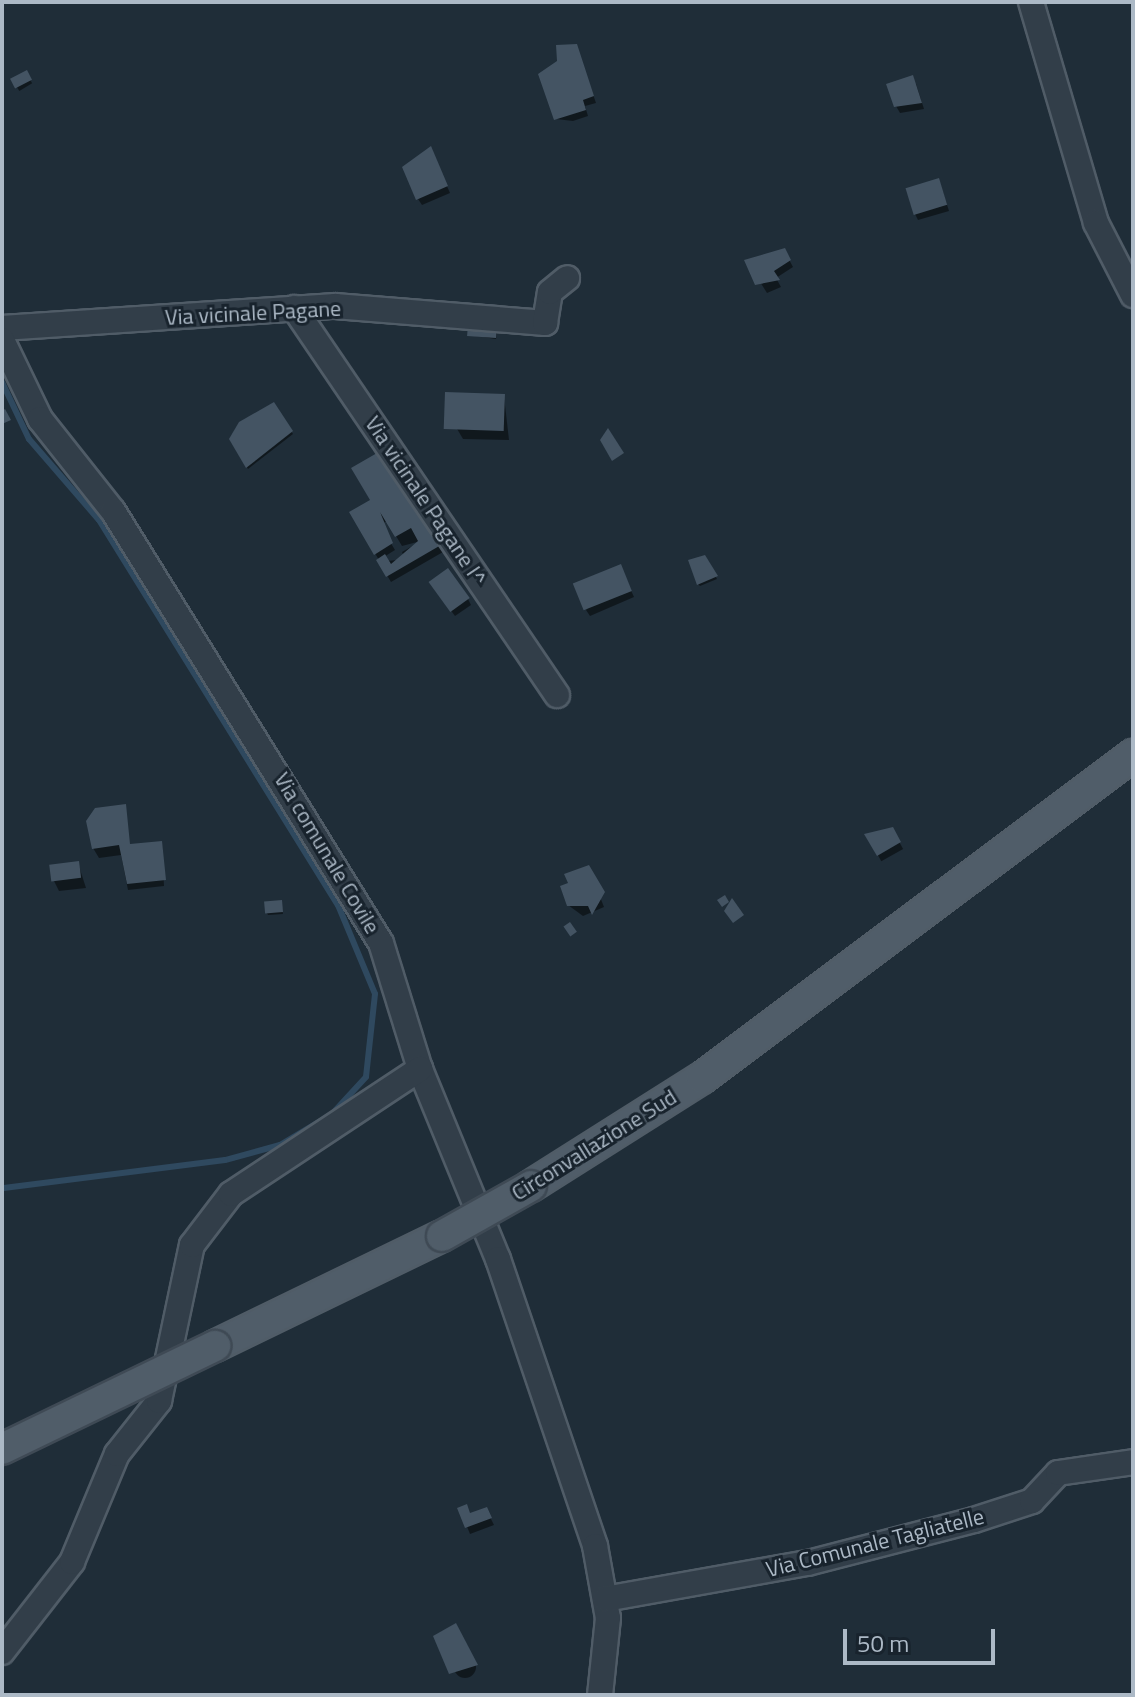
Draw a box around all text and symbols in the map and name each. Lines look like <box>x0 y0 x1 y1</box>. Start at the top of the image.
street label: Via vicinale Pagane <box>164 295 342 331</box>
street label: Via vicinale Pagane I^ <box>359 411 493 591</box>
street label: Via comunale Covile <box>268 768 386 938</box>
street label: Circonvallazione Sud <box>507 1084 681 1206</box>
street label: Via Comunale Tagliatelle <box>763 1503 987 1583</box>
scale bar <box>847 1613 999 1663</box>
text: 50 m <box>857 1625 909 1661</box>

